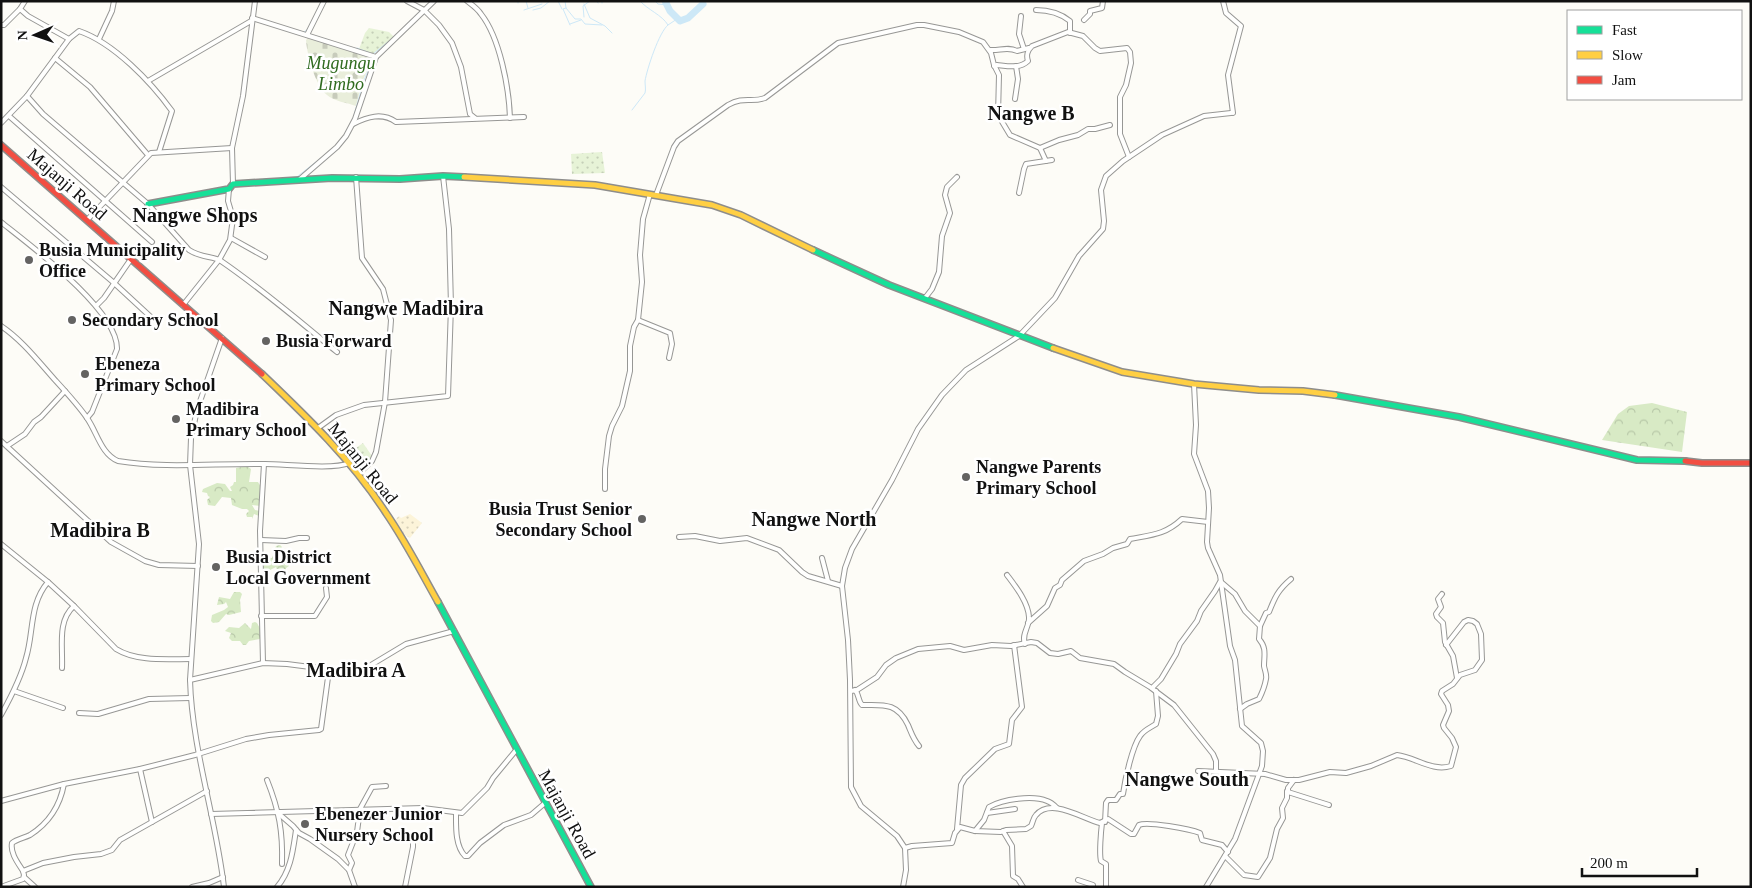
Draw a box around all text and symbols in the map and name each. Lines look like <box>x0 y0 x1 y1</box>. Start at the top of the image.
north arrow <box>10 10 60 60</box>
legend <box>1567 10 1742 100</box>
text: Fast <box>1612 22 1638 38</box>
text: N <box>15 30 30 41</box>
text: Slow <box>1612 47 1643 63</box>
park label: Mugungu Limbo <box>306 53 376 94</box>
text: Jam <box>1612 72 1636 88</box>
district label: Nangwe B <box>987 102 1075 125</box>
street label: Majanji Road <box>23 144 111 224</box>
district label: Nangwe Shops <box>132 204 258 227</box>
place label: Busia Municipality Office <box>39 240 186 281</box>
marker: Busia Municipality Office <box>23 254 35 266</box>
district label: Nangwe Madibira <box>329 297 484 320</box>
place label: Secondary School <box>82 310 219 330</box>
marker: Secondary School <box>66 314 78 326</box>
place label: Busia Forward <box>276 331 392 351</box>
marker: Busia Forward <box>260 335 272 347</box>
place label: Ebeneza Primary School <box>95 354 215 395</box>
marker: Ebeneza Primary School <box>79 368 91 380</box>
place label: Madibira Primary School <box>186 399 306 440</box>
marker: Madibira Primary School <box>170 413 182 425</box>
street label: Majanji Road <box>324 418 402 508</box>
place label: Nangwe Parents Primary School <box>976 457 1101 498</box>
marker: Nangwe Parents Primary School <box>960 471 972 483</box>
place label: Busia Trust Senior Secondary School <box>489 499 632 540</box>
district label: Nangwe North <box>752 508 877 531</box>
marker: Busia Trust Senior Secondary School <box>636 513 648 525</box>
district label: Madibira B <box>50 519 150 541</box>
place label: Busia District Local Government <box>226 547 370 588</box>
marker: Busia District Local Government <box>210 561 222 573</box>
district label: Madibira A <box>306 659 406 681</box>
street label: Majanji Road <box>534 766 600 862</box>
district label: Nangwe South <box>1125 768 1249 791</box>
place label: Ebenezer Junior Nursery School <box>315 804 442 845</box>
marker: Ebenezer Junior Nursery School <box>299 818 311 830</box>
scale bar <box>1582 846 1697 878</box>
text: 200 m <box>1590 855 1628 871</box>

